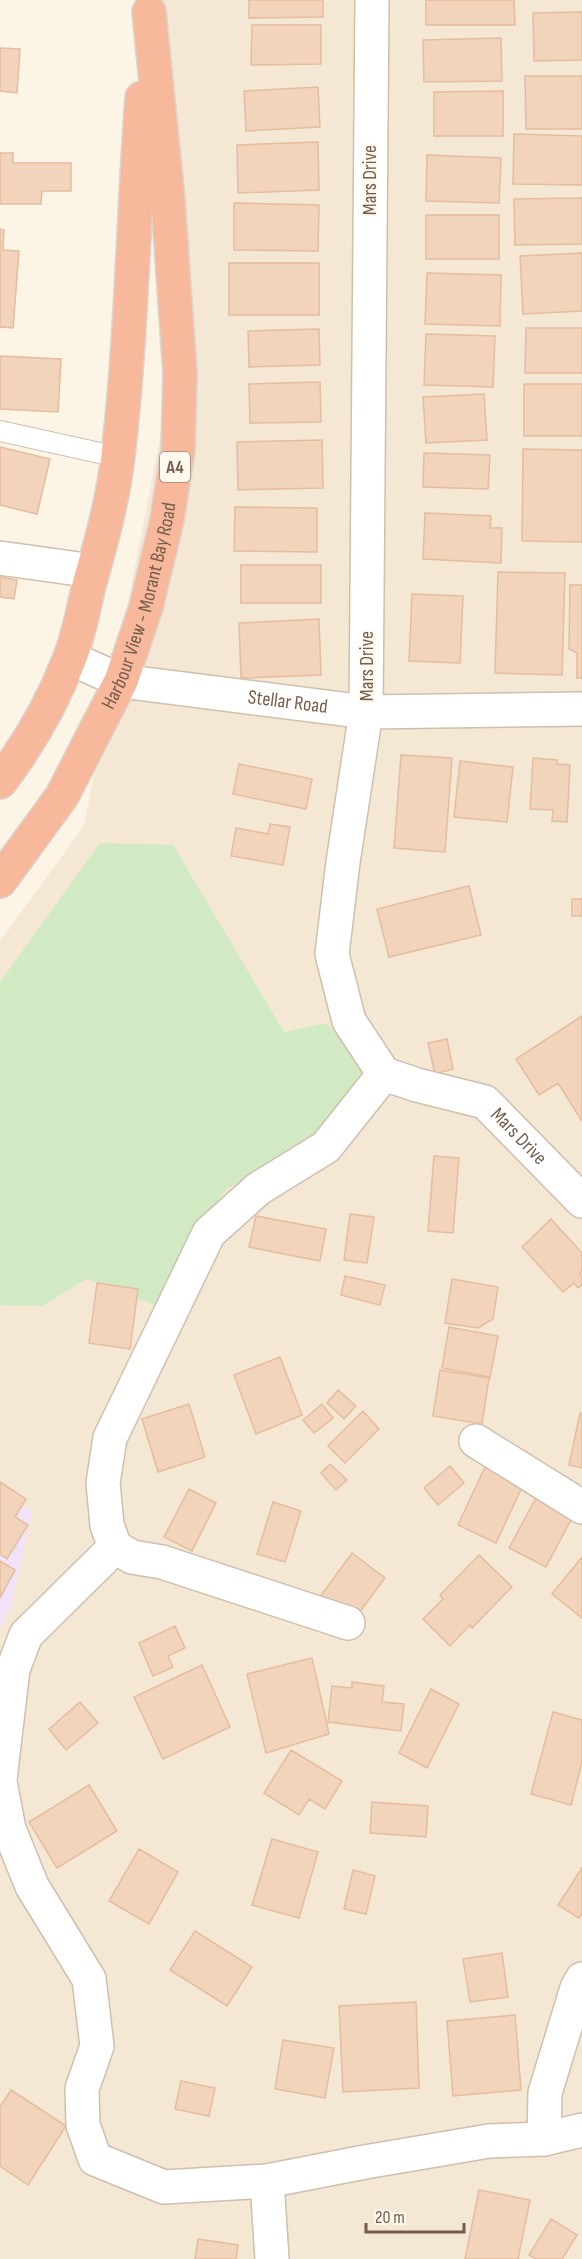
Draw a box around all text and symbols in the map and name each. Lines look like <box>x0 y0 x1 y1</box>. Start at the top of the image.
street label: Mars Drive <box>358 145 382 215</box>
road number: A4 <box>160 452 190 482</box>
street label: Harbour View - Morant Bay Road <box>97 501 182 713</box>
street label: Mars Drive <box>355 631 379 701</box>
street label: Stellar Road <box>247 685 329 719</box>
street label: Mars Drive <box>485 1103 552 1170</box>
scale bar <box>366 2196 464 2234</box>
text: 20 m <box>375 2207 405 2228</box>

